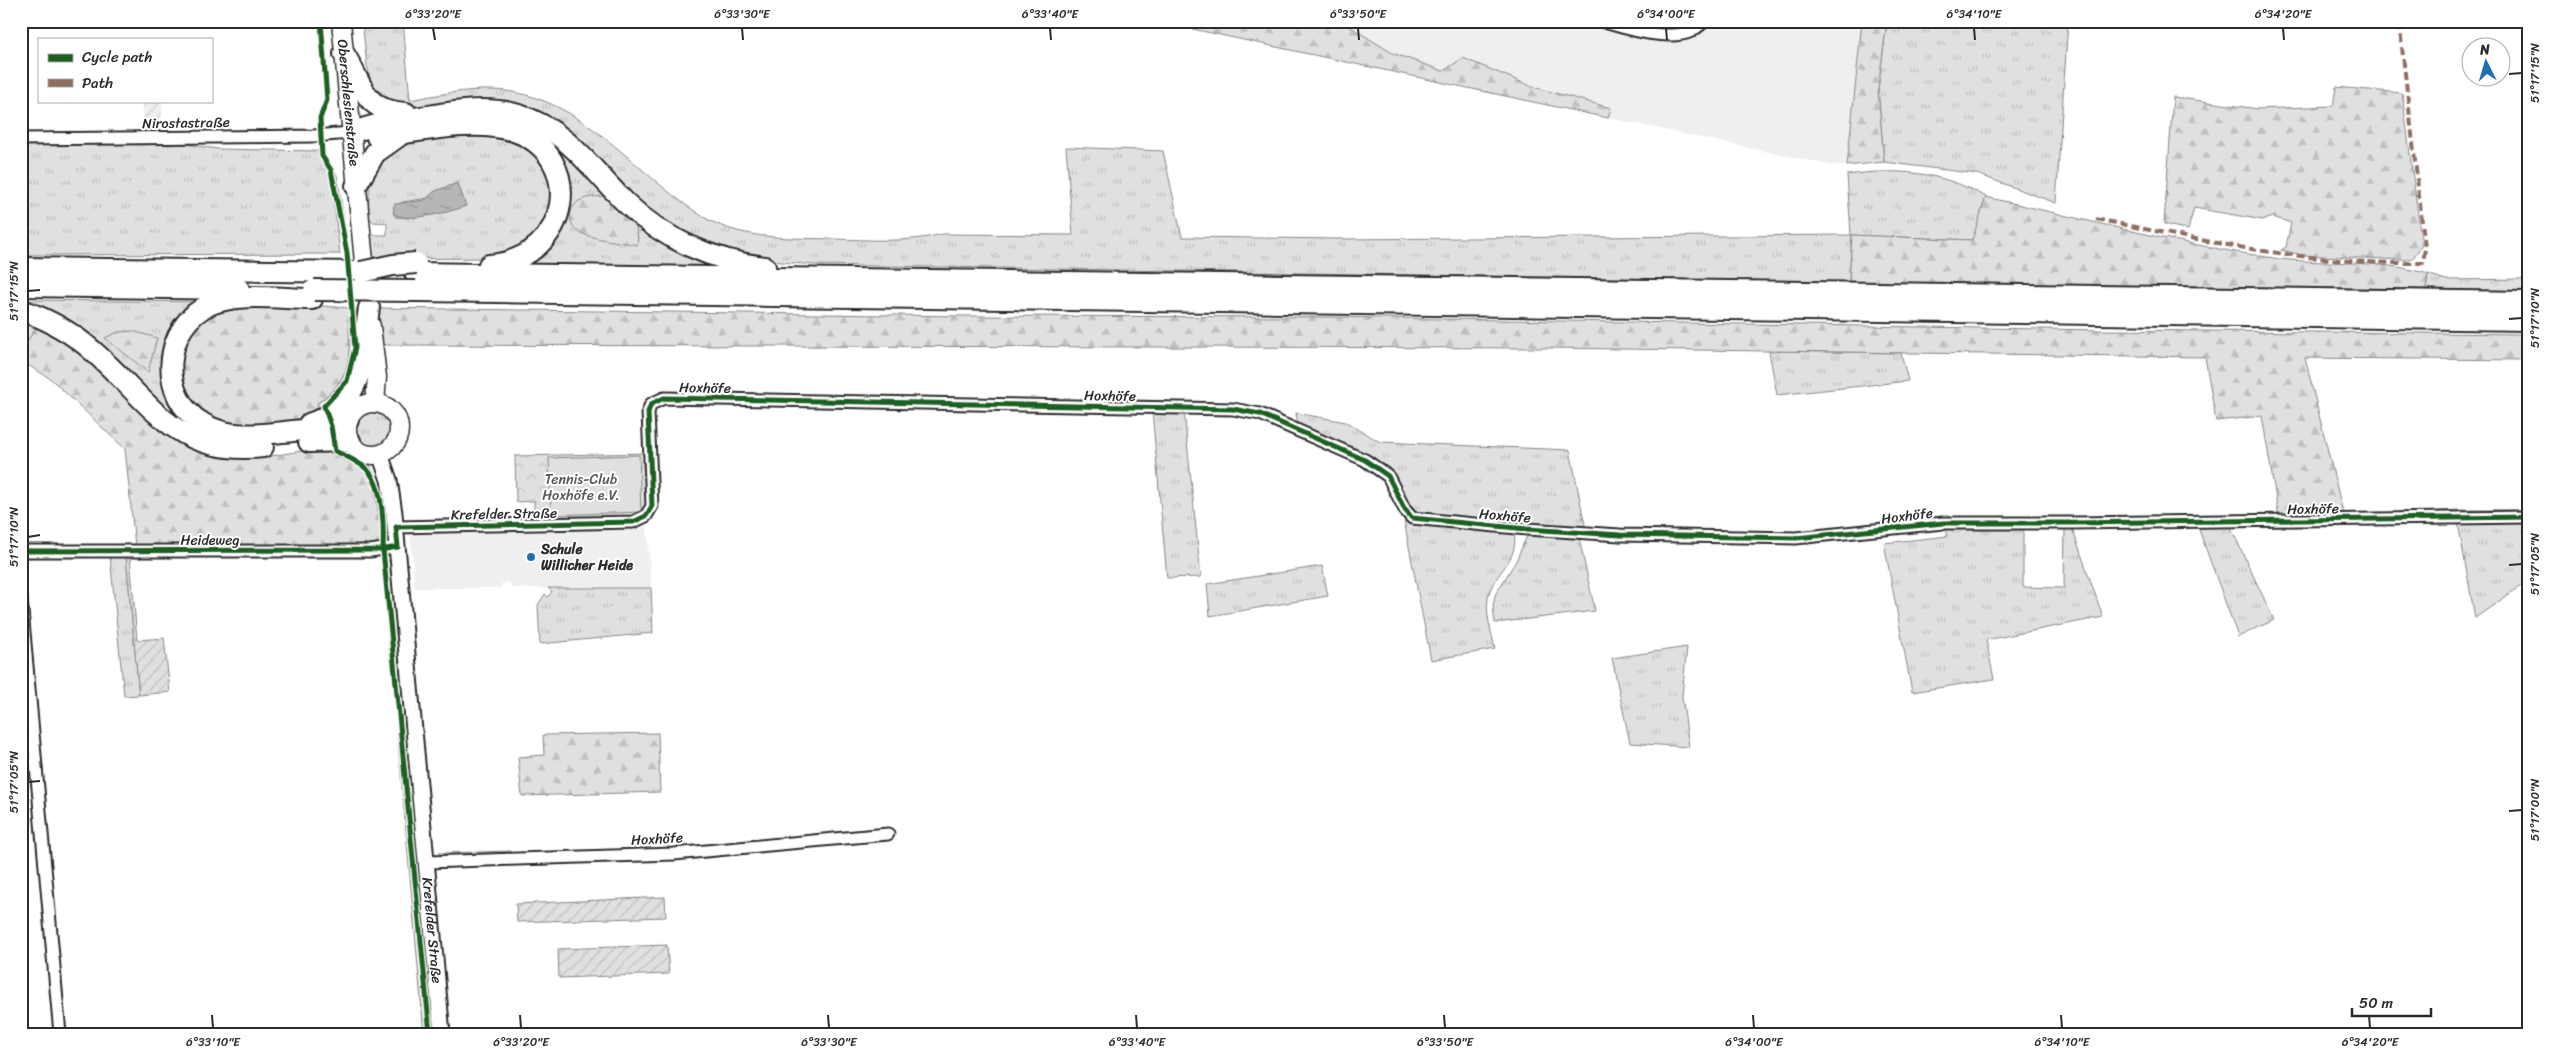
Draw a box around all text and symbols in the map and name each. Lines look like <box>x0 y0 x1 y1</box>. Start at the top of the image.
text: 6°33'20"E <box>405 3 462 25</box>
text: 6°33'30"E <box>714 3 771 25</box>
text: 6°33'40"E <box>1022 3 1079 25</box>
text: 6°33'50"E <box>1330 3 1387 25</box>
text: 6°34'00"E <box>1637 3 1696 25</box>
text: 6°34'10"E <box>1947 3 2003 25</box>
text: 6°34'20"E <box>2255 3 2313 25</box>
text: N <box>2478 37 2491 63</box>
legend <box>38 38 212 102</box>
street label: Oberschlesienstraße <box>330 38 367 167</box>
north arrow <box>2462 38 2512 88</box>
text: 51°17'15"N <box>2524 42 2546 103</box>
text: Cycle path <box>82 44 153 70</box>
text: Path <box>82 70 113 96</box>
street label: Nirostastraße <box>142 110 230 136</box>
text: 51°17'15"N <box>3 260 25 321</box>
text: 51°17'10"N <box>2524 287 2546 348</box>
street label: Hoxhöfe <box>679 375 731 401</box>
street label: Hoxhöfe <box>1084 383 1136 409</box>
park label: Tennis-Club Hoxhöfe e.V. <box>542 467 620 508</box>
street label: Hoxhöfe <box>2287 496 2339 522</box>
street label: Hoxhöfe <box>1880 500 1934 532</box>
street label: Krefelder Straße <box>451 501 557 527</box>
street label: Hoxhöfe <box>1478 501 1532 531</box>
text: 51°17'10"N <box>3 506 25 567</box>
street label: Heideweg <box>180 528 240 553</box>
text: 51°17'05"N <box>2524 532 2546 595</box>
place label: Schule Willicher Heide <box>540 537 633 578</box>
marker: Schule Willicher Heide <box>525 551 537 563</box>
text: 51°17'05"N <box>3 750 25 813</box>
text: 51°17'00"N <box>2524 778 2546 841</box>
street label: Hoxhöfe <box>630 825 684 853</box>
street label: Krefelder Straße <box>415 876 450 984</box>
scale bar <box>2352 985 2430 1017</box>
text: 50 m <box>2359 990 2394 1016</box>
text: 6°33'10"E <box>186 1031 241 1053</box>
text: 6°33'20"E <box>493 1031 550 1053</box>
text: 6°33'30"E <box>801 1031 858 1053</box>
text: 6°33'40"E <box>1109 1031 1166 1053</box>
text: 6°33'50"E <box>1417 1031 1474 1053</box>
text: 6°34'00"E <box>1725 1031 1784 1053</box>
text: 6°34'10"E <box>2035 1031 2091 1053</box>
text: 6°34'20"E <box>2342 1031 2400 1053</box>

